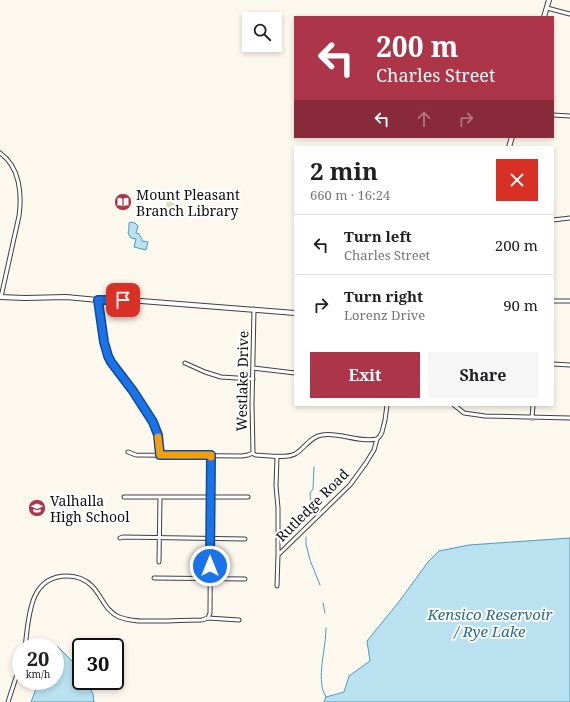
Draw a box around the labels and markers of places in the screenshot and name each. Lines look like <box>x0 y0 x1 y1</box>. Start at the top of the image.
place label: Mount Pleasant Branch Library <box>136 185 240 220</box>
library icon: Mount Pleasant Branch Library <box>113 192 133 212</box>
pin <box>106 283 140 317</box>
place label: Valhalla High School <box>50 491 130 526</box>
school or university icon: Valhalla High School <box>27 498 47 518</box>

